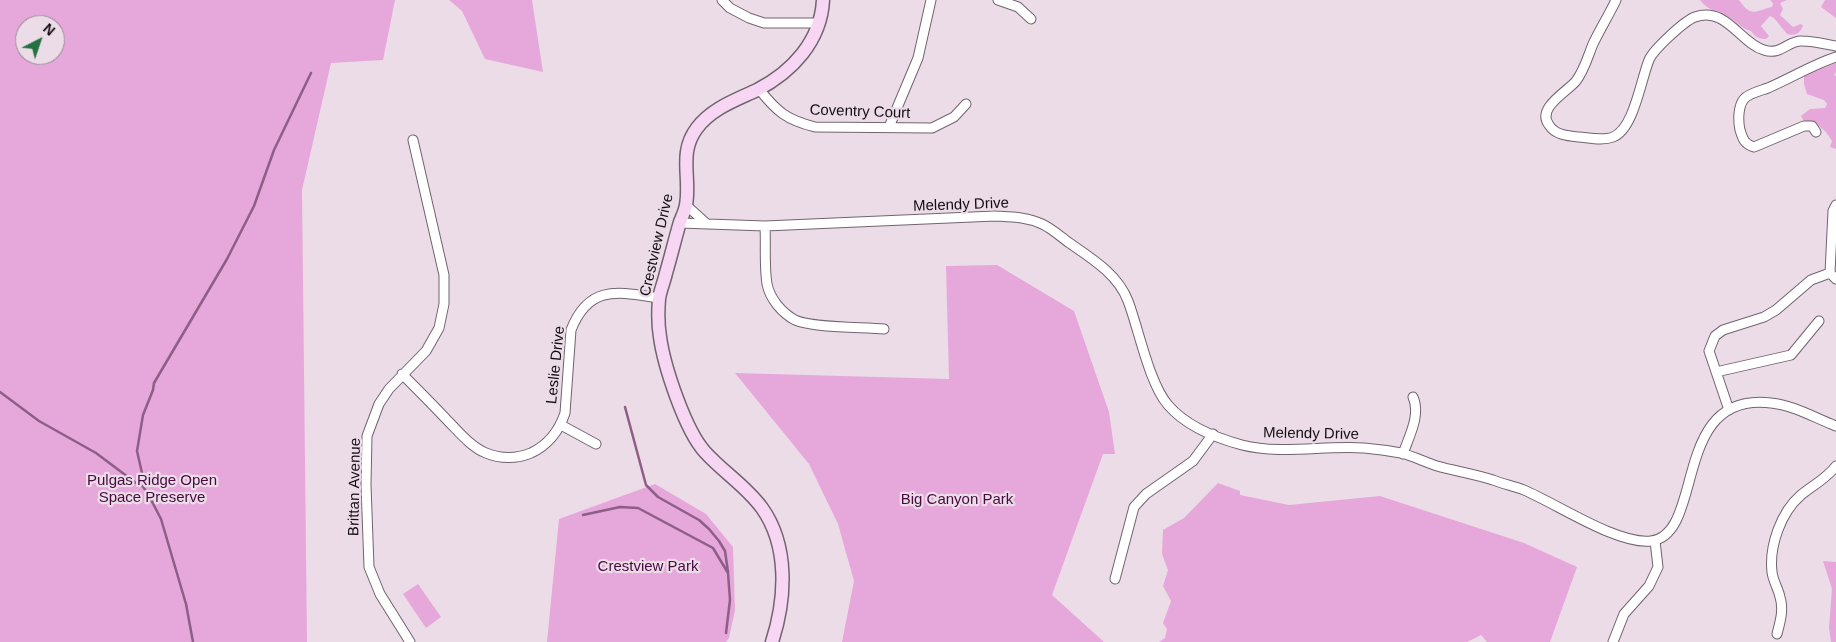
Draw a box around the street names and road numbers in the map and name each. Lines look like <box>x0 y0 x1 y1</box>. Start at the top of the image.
street label: Coventry Court <box>809 101 911 123</box>
street label: Crestview Drive <box>636 192 678 298</box>
street label: Melendy Drive <box>913 194 1009 216</box>
street label: Leslie Drive <box>543 325 569 405</box>
street label: Melendy Drive <box>1263 424 1359 444</box>
street label: Brittan Avenue <box>345 438 365 536</box>

